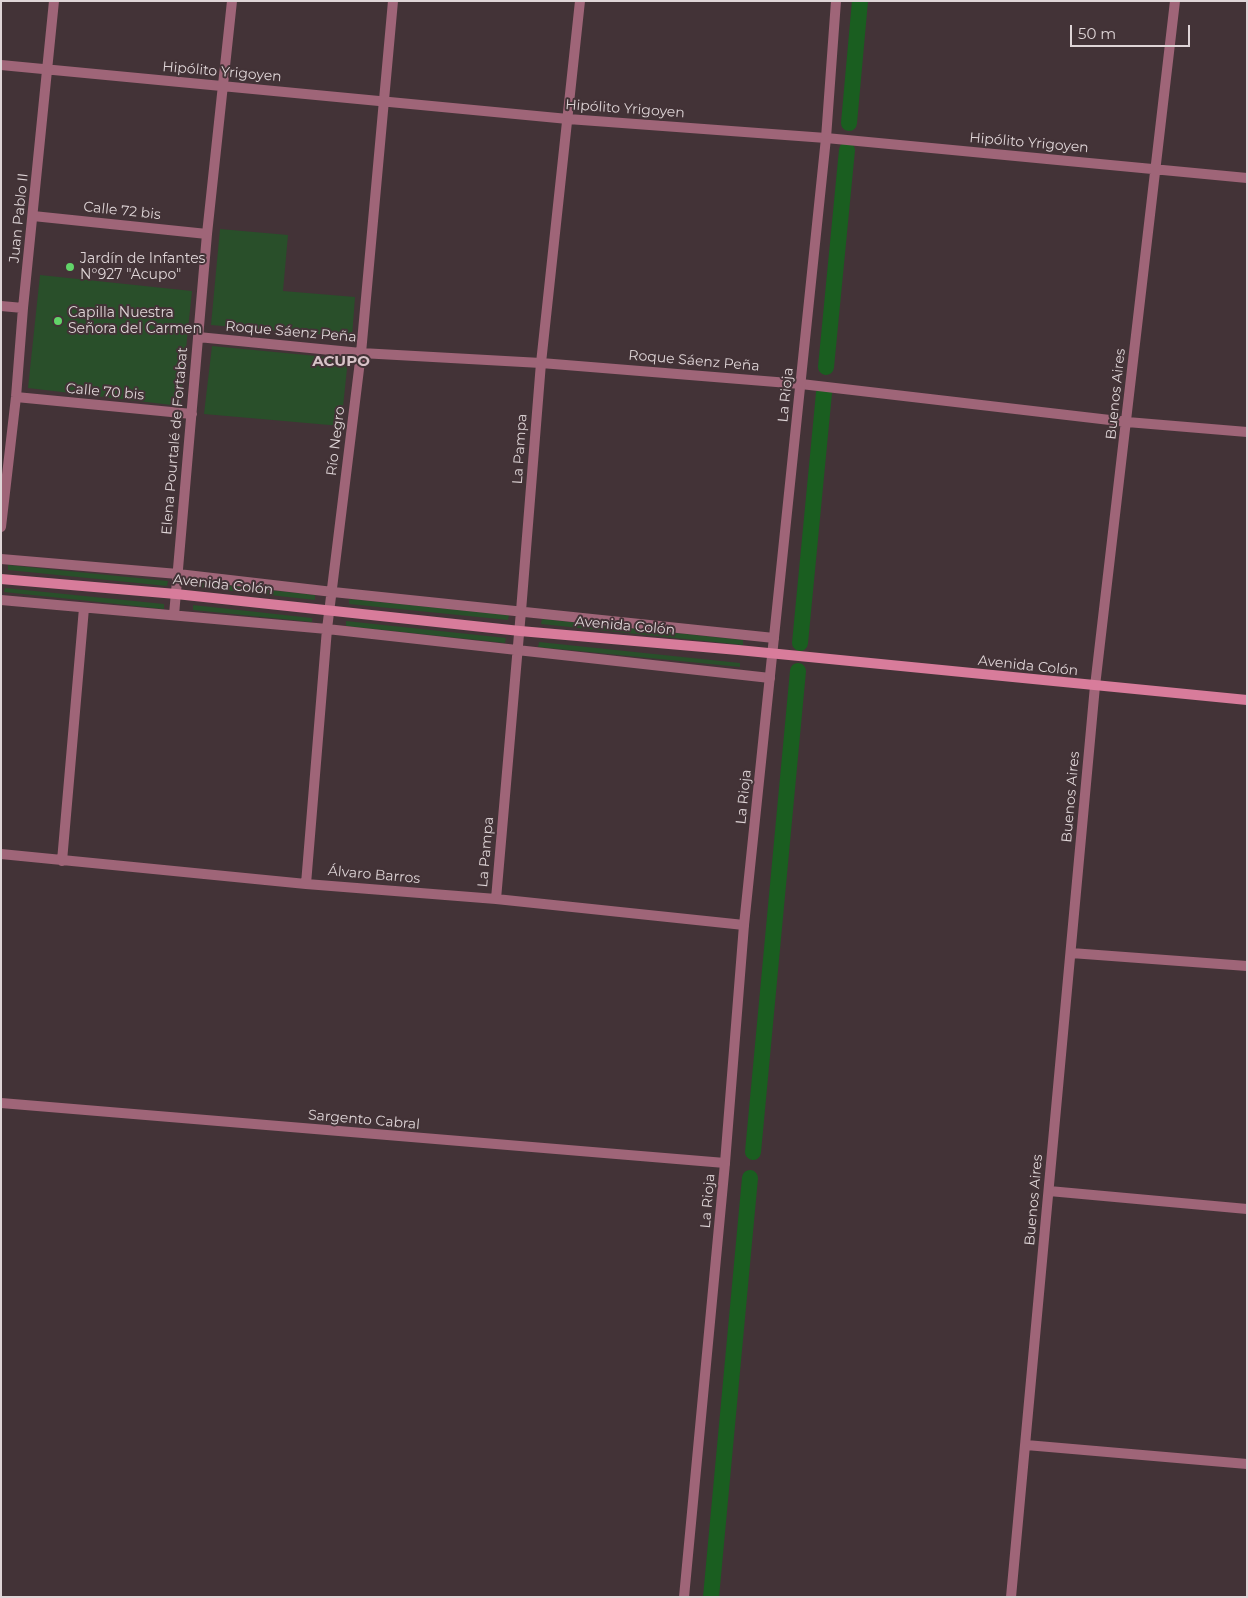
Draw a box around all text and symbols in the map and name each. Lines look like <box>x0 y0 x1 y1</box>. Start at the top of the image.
scale bar <box>1073 15 1193 47</box>
text: 50 m <box>1078 24 1116 43</box>
street label: Hipólito Yrigoyen <box>162 58 282 86</box>
street label: Hipólito Yrigoyen <box>565 96 685 122</box>
street label: Hipólito Yrigoyen <box>969 129 1089 157</box>
street label: Juan Pablo II <box>6 172 32 264</box>
street label: Calle 72 bis <box>82 199 162 223</box>
place label: Jardín de Infantes N°927 "Acupo" <box>80 251 205 284</box>
marker: Jardín de Infantes N°927 "Acupo" <box>64 261 76 273</box>
place label: Capilla Nuestra Señora del Carmen <box>68 305 202 338</box>
marker: Capilla Nuestra Señora del Carmen <box>52 315 64 327</box>
street label: Roque Sáenz Peña <box>225 318 357 346</box>
street label: Elena Pourtalé de Fortabat <box>158 346 192 536</box>
street label: Roque Sáenz Peña <box>628 347 760 375</box>
street label: Buenos Aires <box>1103 348 1129 440</box>
district label: ACUPO <box>312 353 370 371</box>
street label: La Rioja <box>775 367 797 423</box>
street label: Calle 70 bis <box>65 380 145 404</box>
street label: Río Negro <box>323 405 349 477</box>
street label: La Pampa <box>509 413 531 485</box>
street label: Avenida Colón <box>172 571 274 599</box>
street label: Avenida Colón <box>574 613 676 639</box>
street label: Avenida Colón <box>977 652 1079 680</box>
street label: Buenos Aires <box>1059 751 1083 843</box>
street label: La Rioja <box>733 769 755 825</box>
street label: La Pampa <box>475 816 497 888</box>
street label: Álvaro Barros <box>327 863 421 887</box>
street label: Sargento Cabral <box>307 1107 421 1133</box>
street label: Buenos Aires <box>1022 1154 1046 1246</box>
street label: La Rioja <box>697 1173 719 1229</box>

